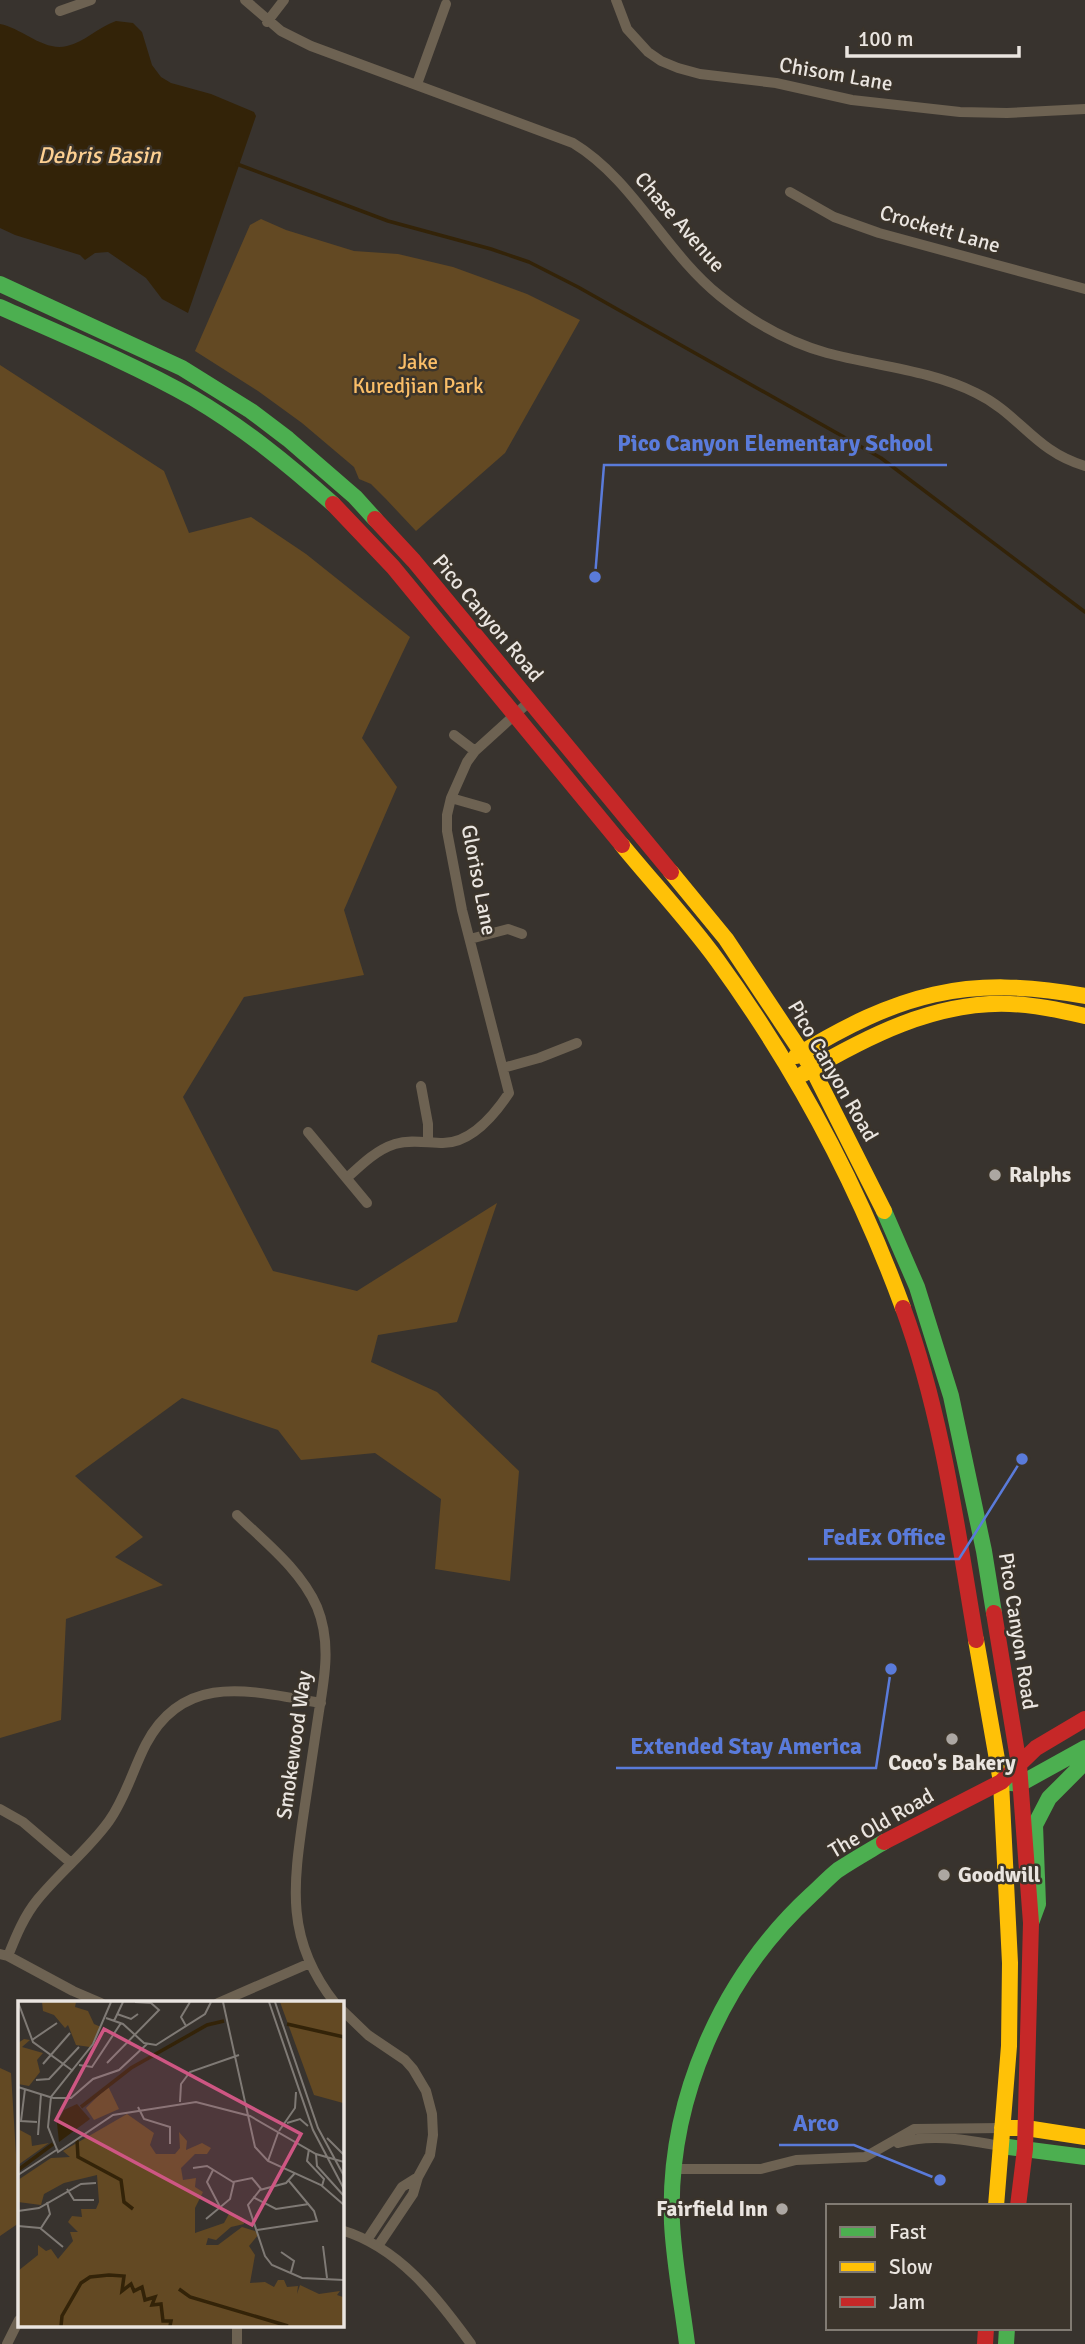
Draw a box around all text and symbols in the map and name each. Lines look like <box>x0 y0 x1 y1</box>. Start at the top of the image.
scale bar <box>847 14 1018 58</box>
text: 100 m <box>858 26 913 52</box>
street label: Chisom Lane <box>777 51 895 97</box>
water label: Debris Basin <box>37 141 162 170</box>
street label: Chase Avenue <box>629 166 731 278</box>
street label: Crockett Lane <box>877 199 1003 259</box>
park label: Jake Kuredjian Park <box>352 349 484 399</box>
callout: Pico Canyon Elementary School <box>604 421 947 465</box>
text: Pico Canyon Elementary School <box>617 429 933 458</box>
street label: Pico Canyon Road <box>427 549 549 687</box>
street label: Gloriso Lane <box>456 822 502 938</box>
street label: Pico Canyon Road <box>782 996 884 1146</box>
place label: Ralphs <box>1009 1162 1071 1188</box>
marker: Ralphs <box>987 1167 1003 1183</box>
callout: FedEx Office <box>808 1515 959 1559</box>
text: FedEx Office <box>822 1523 946 1552</box>
street label: Pico Canyon Road <box>993 1551 1043 1711</box>
street label: Smokewood Way <box>271 1669 317 1821</box>
callout: Extended Stay America <box>616 1724 876 1768</box>
marker: Coco's Bakery <box>944 1731 960 1747</box>
text: Extended Stay America <box>630 1732 862 1761</box>
place label: Coco's Bakery <box>888 1750 1016 1776</box>
street label: The Old Road <box>824 1782 938 1864</box>
place label: Goodwill <box>958 1862 1041 1888</box>
marker: Goodwill <box>936 1867 952 1883</box>
inset map <box>18 2001 343 2326</box>
callout: Arco <box>779 2101 854 2145</box>
text: Arco <box>793 2109 839 2138</box>
place label: Fairfield Inn <box>656 2196 768 2222</box>
marker: Fairfield Inn <box>774 2201 790 2217</box>
legend <box>826 2204 1071 2330</box>
text: Fast <box>889 2219 926 2245</box>
text: Slow <box>889 2254 933 2280</box>
text: Jam <box>889 2289 925 2315</box>

